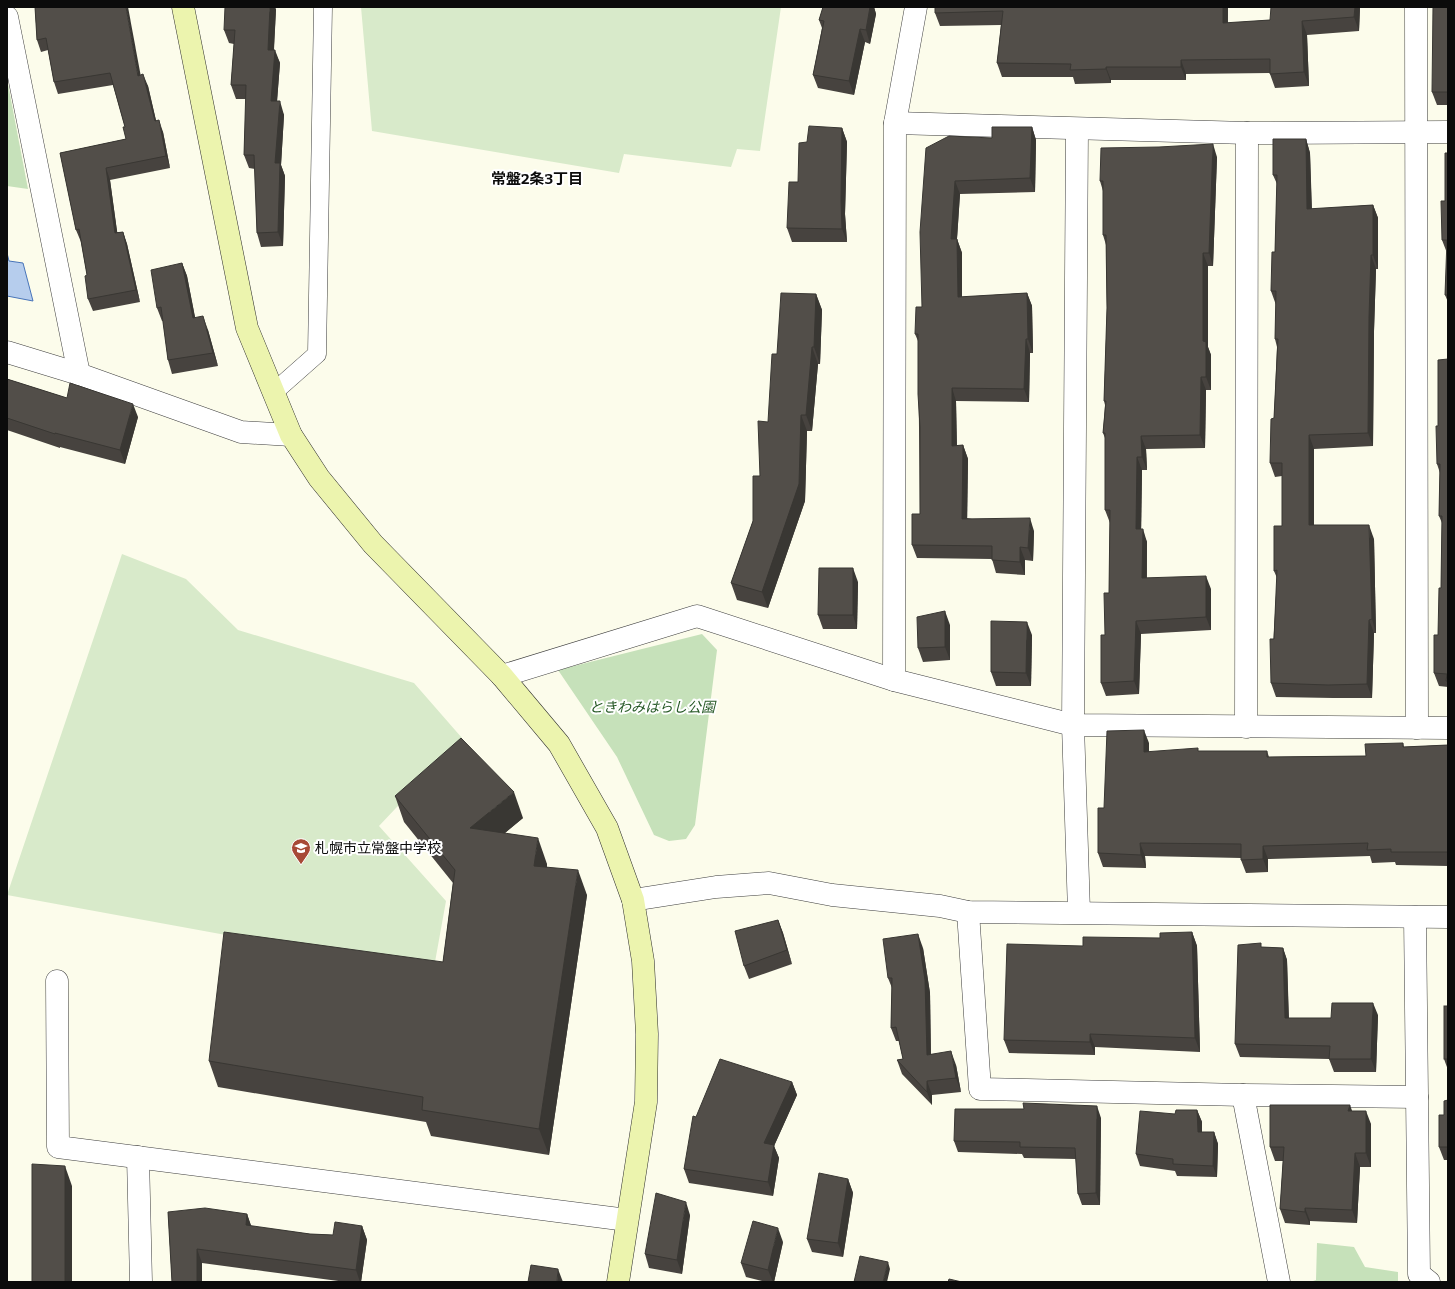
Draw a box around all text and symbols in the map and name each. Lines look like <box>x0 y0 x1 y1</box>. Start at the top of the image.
district label: 常盤2条3丁目 <box>491 170 583 188</box>
park label: ときわみはらし公園 <box>589 699 717 716</box>
school or university icon: 札幌市立常盤中学校 <box>290 837 312 865</box>
place label: 札幌市立常盤中学校 <box>315 840 441 857</box>

